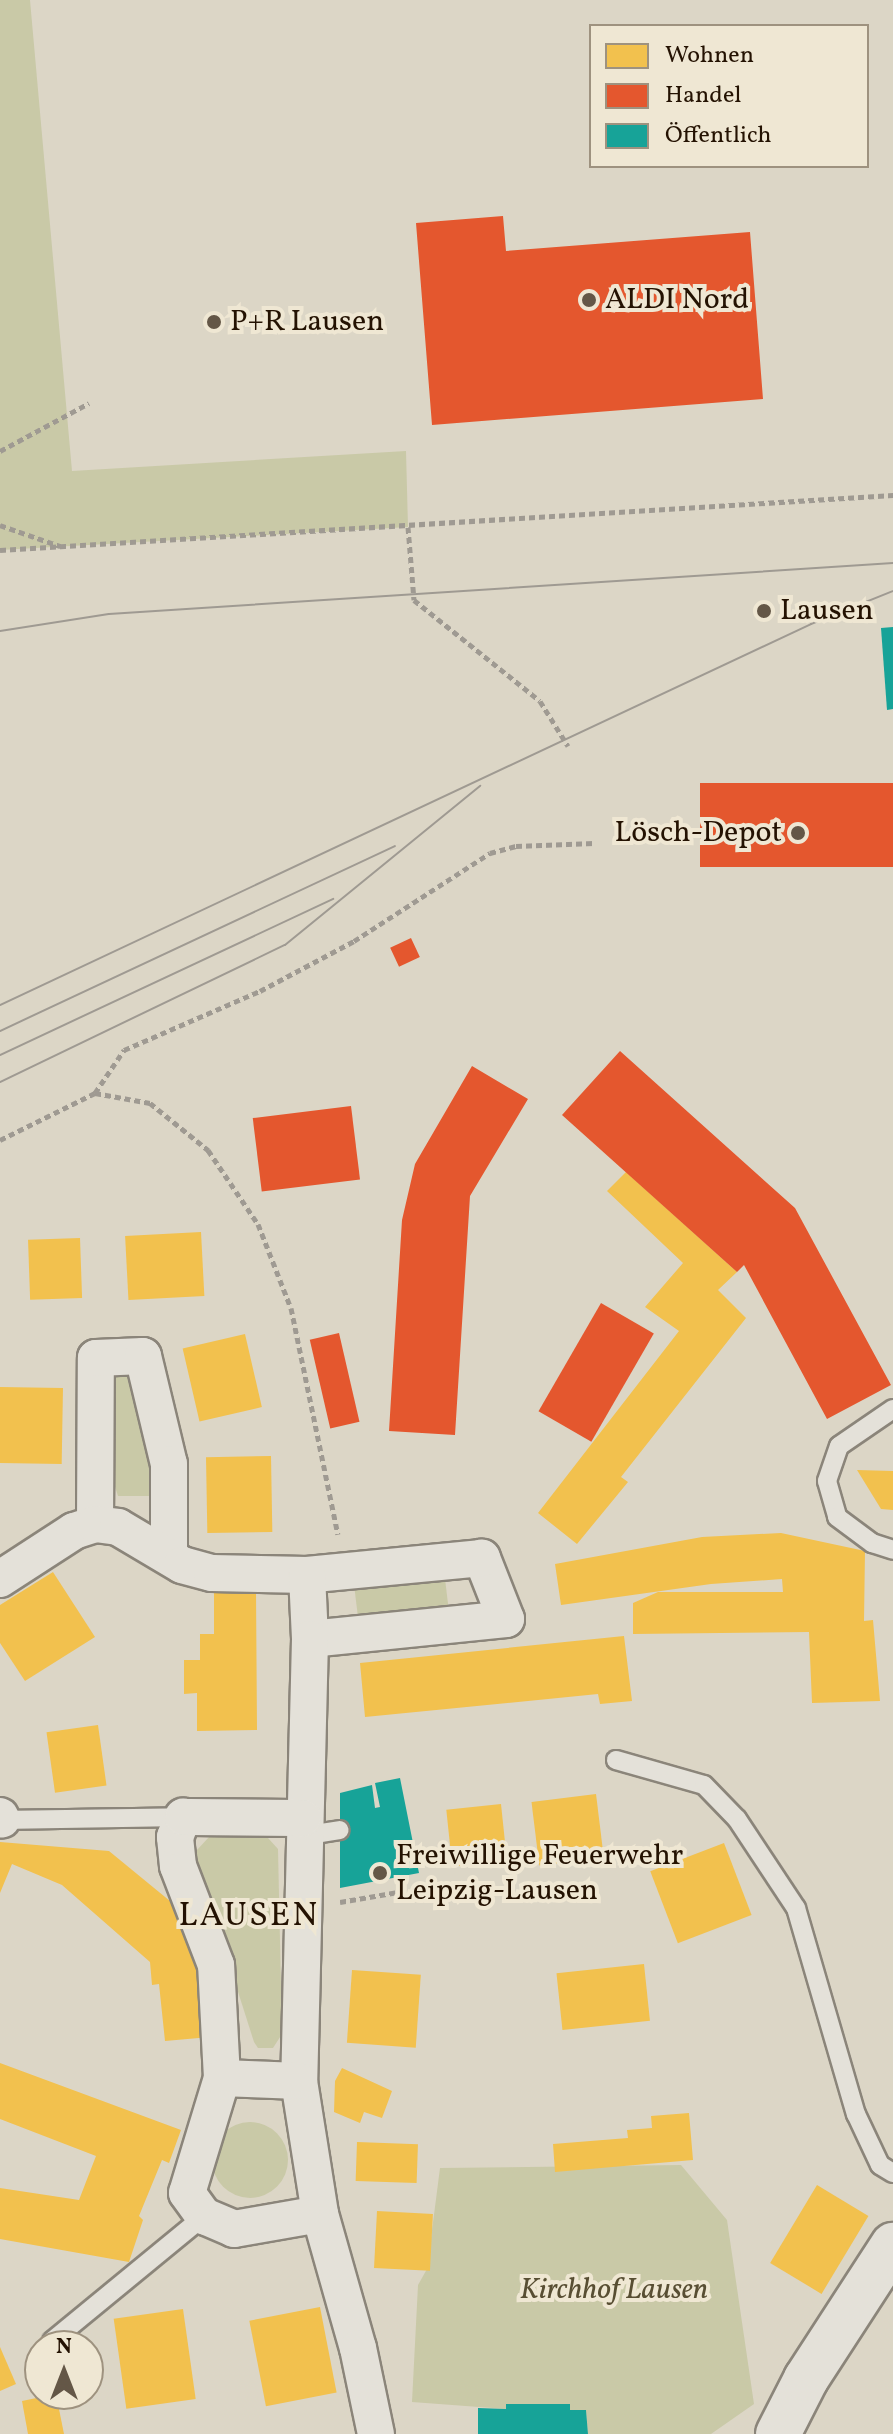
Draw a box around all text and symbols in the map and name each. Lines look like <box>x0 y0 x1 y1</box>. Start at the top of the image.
legend <box>589 24 869 168</box>
text: Wohnen <box>665 39 754 73</box>
text: Handel <box>665 79 741 113</box>
text: Öffentlich <box>665 119 771 153</box>
place label: ALDI Nord <box>605 282 749 318</box>
marker: ALDI Nord <box>580 291 598 309</box>
place label: P+R Lausen <box>230 304 384 340</box>
marker: P+R Lausen <box>205 313 223 331</box>
place label: Lausen <box>780 593 874 629</box>
marker: Lausen <box>755 602 773 620</box>
place label: Lösch-Depot <box>614 815 782 851</box>
marker: Lösch-Depot <box>789 824 807 842</box>
place label: Freiwillige Feuerwehr Leipzig-Lausen <box>396 1838 683 1908</box>
marker: Freiwillige Feuerwehr Leipzig-Lausen <box>371 1864 389 1882</box>
district label: LAUSEN <box>179 1897 319 1937</box>
park label: Kirchhof Lausen <box>520 2272 708 2308</box>
north arrow <box>24 2330 104 2410</box>
text: N <box>56 2332 72 2363</box>

